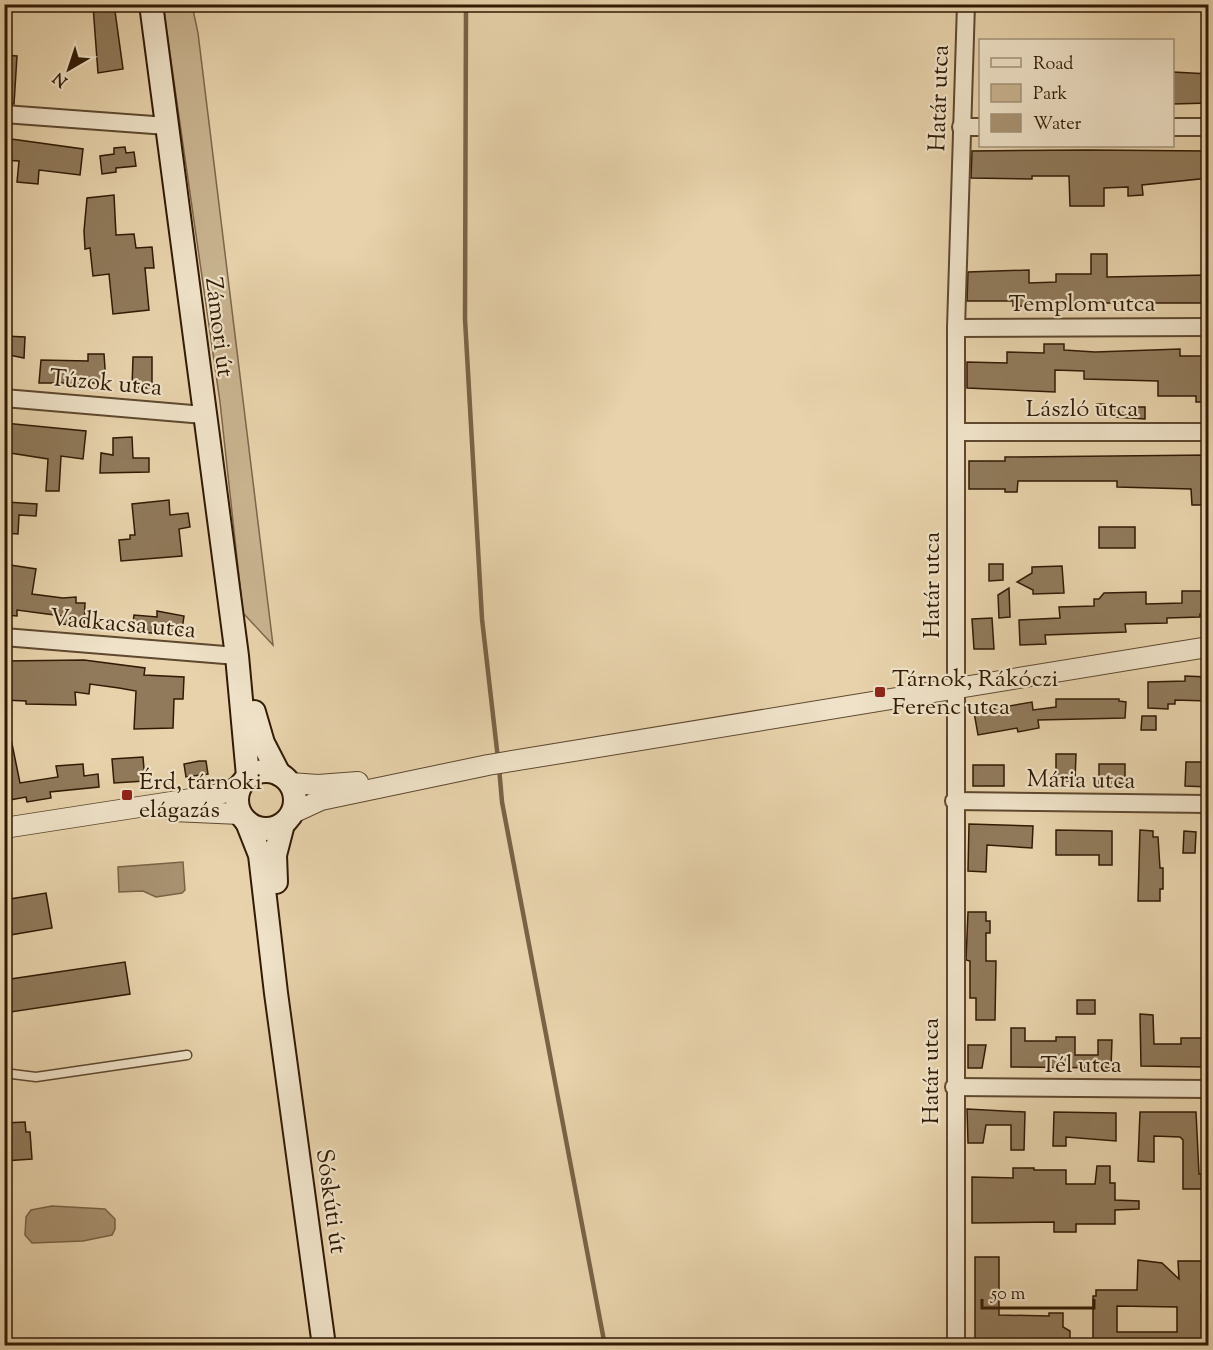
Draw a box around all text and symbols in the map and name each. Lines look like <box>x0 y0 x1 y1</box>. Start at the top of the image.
north arrow <box>39 39 99 99</box>
legend <box>979 39 1174 147</box>
street label: Határ utca <box>921 44 959 152</box>
text: Road <box>1033 52 1073 78</box>
text: N <box>49 66 73 92</box>
text: Park <box>1033 82 1068 108</box>
text: Water <box>1033 112 1082 138</box>
street label: Zámori út <box>195 275 241 379</box>
street label: Templom utca <box>1008 288 1156 322</box>
street label: Túzok utca <box>48 362 163 406</box>
street label: László utca <box>1026 393 1138 427</box>
street label: Határ utca <box>916 532 950 638</box>
street label: Vadkacsa utca <box>48 602 197 648</box>
place label: Tárnok, Rákóczi Ferenc utca <box>892 663 1059 725</box>
marker: Tárnok, Rákóczi Ferenc utca <box>873 685 887 699</box>
street label: Mária utca <box>1026 763 1136 799</box>
place label: Érd, tárnoki elágazás <box>139 766 262 828</box>
marker: Érd, tárnoki elágazás <box>120 788 134 802</box>
street label: Határ utca <box>915 1018 949 1124</box>
street label: Tél utca <box>1040 1049 1122 1083</box>
street label: Sóskúti út <box>306 1147 354 1256</box>
scale bar <box>982 1272 1094 1310</box>
text: 50 m <box>990 1282 1026 1308</box>

